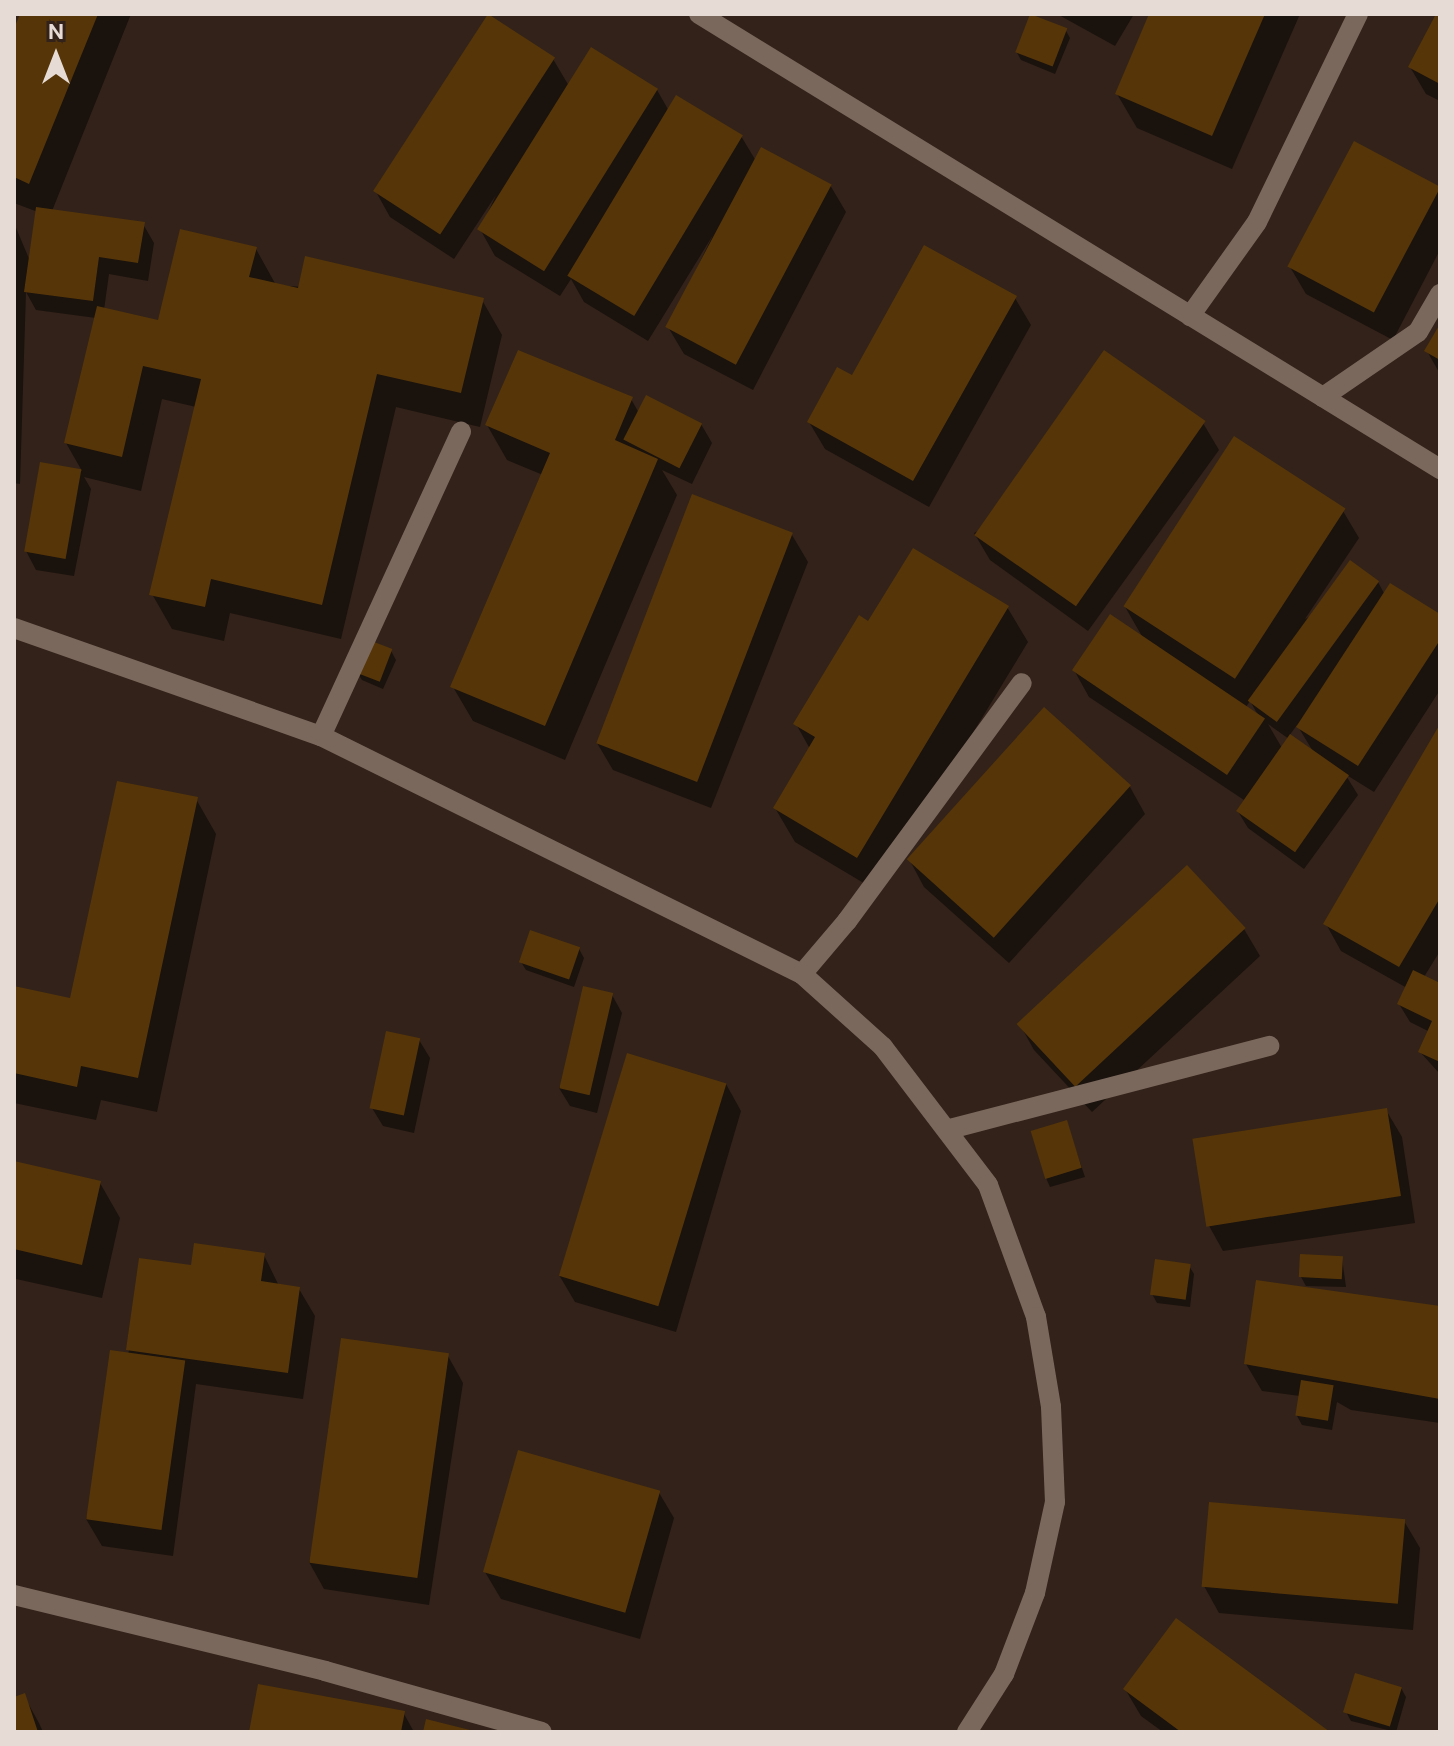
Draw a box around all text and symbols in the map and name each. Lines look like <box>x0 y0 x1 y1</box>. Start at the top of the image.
north arrow <box>16 16 96 96</box>
text: N <box>48 17 64 46</box>

